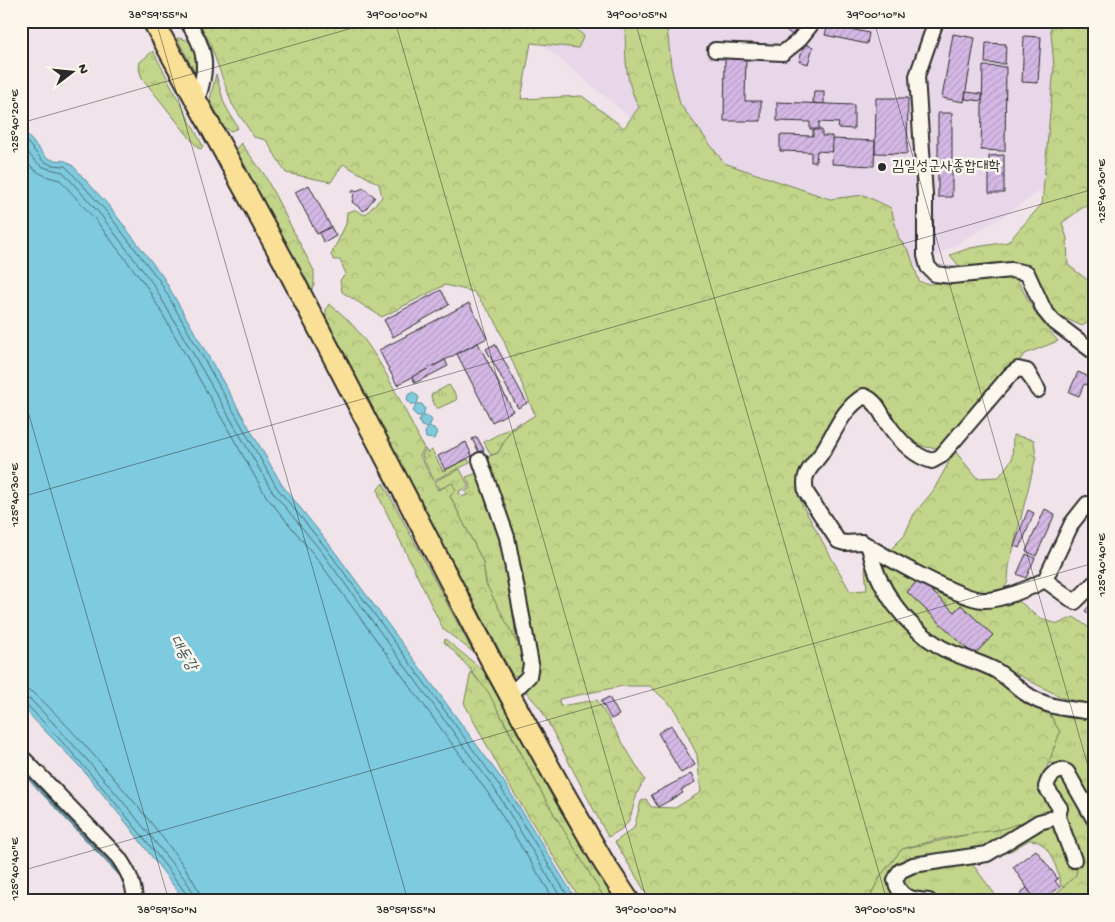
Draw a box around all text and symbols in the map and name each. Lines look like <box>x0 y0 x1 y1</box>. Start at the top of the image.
text: 38°59'55"N <box>127 9 188 23</box>
text: 39°00'00"N <box>366 9 428 23</box>
text: 39°00'05"N <box>606 9 667 23</box>
text: 39°00'10"N <box>846 9 906 23</box>
north arrow <box>48 48 98 98</box>
text: N <box>73 62 92 76</box>
text: 125°40'20"E <box>9 89 23 154</box>
place label: 김일성군사종합대학 <box>892 158 1001 176</box>
text: 125°40'30"E <box>1096 159 1110 224</box>
marker: 김일성군사종합대학 <box>876 161 888 173</box>
text: 125°40'30"E <box>9 463 23 528</box>
text: 125°40'40"E <box>1096 533 1110 597</box>
water label: 대동강 <box>164 633 201 677</box>
text: 125°40'40"E <box>9 837 23 901</box>
text: 38°59'50"N <box>136 904 197 918</box>
text: 38°59'55"N <box>375 904 436 918</box>
text: 39°00'00"N <box>615 904 677 918</box>
text: 39°00'05"N <box>854 904 915 918</box>

